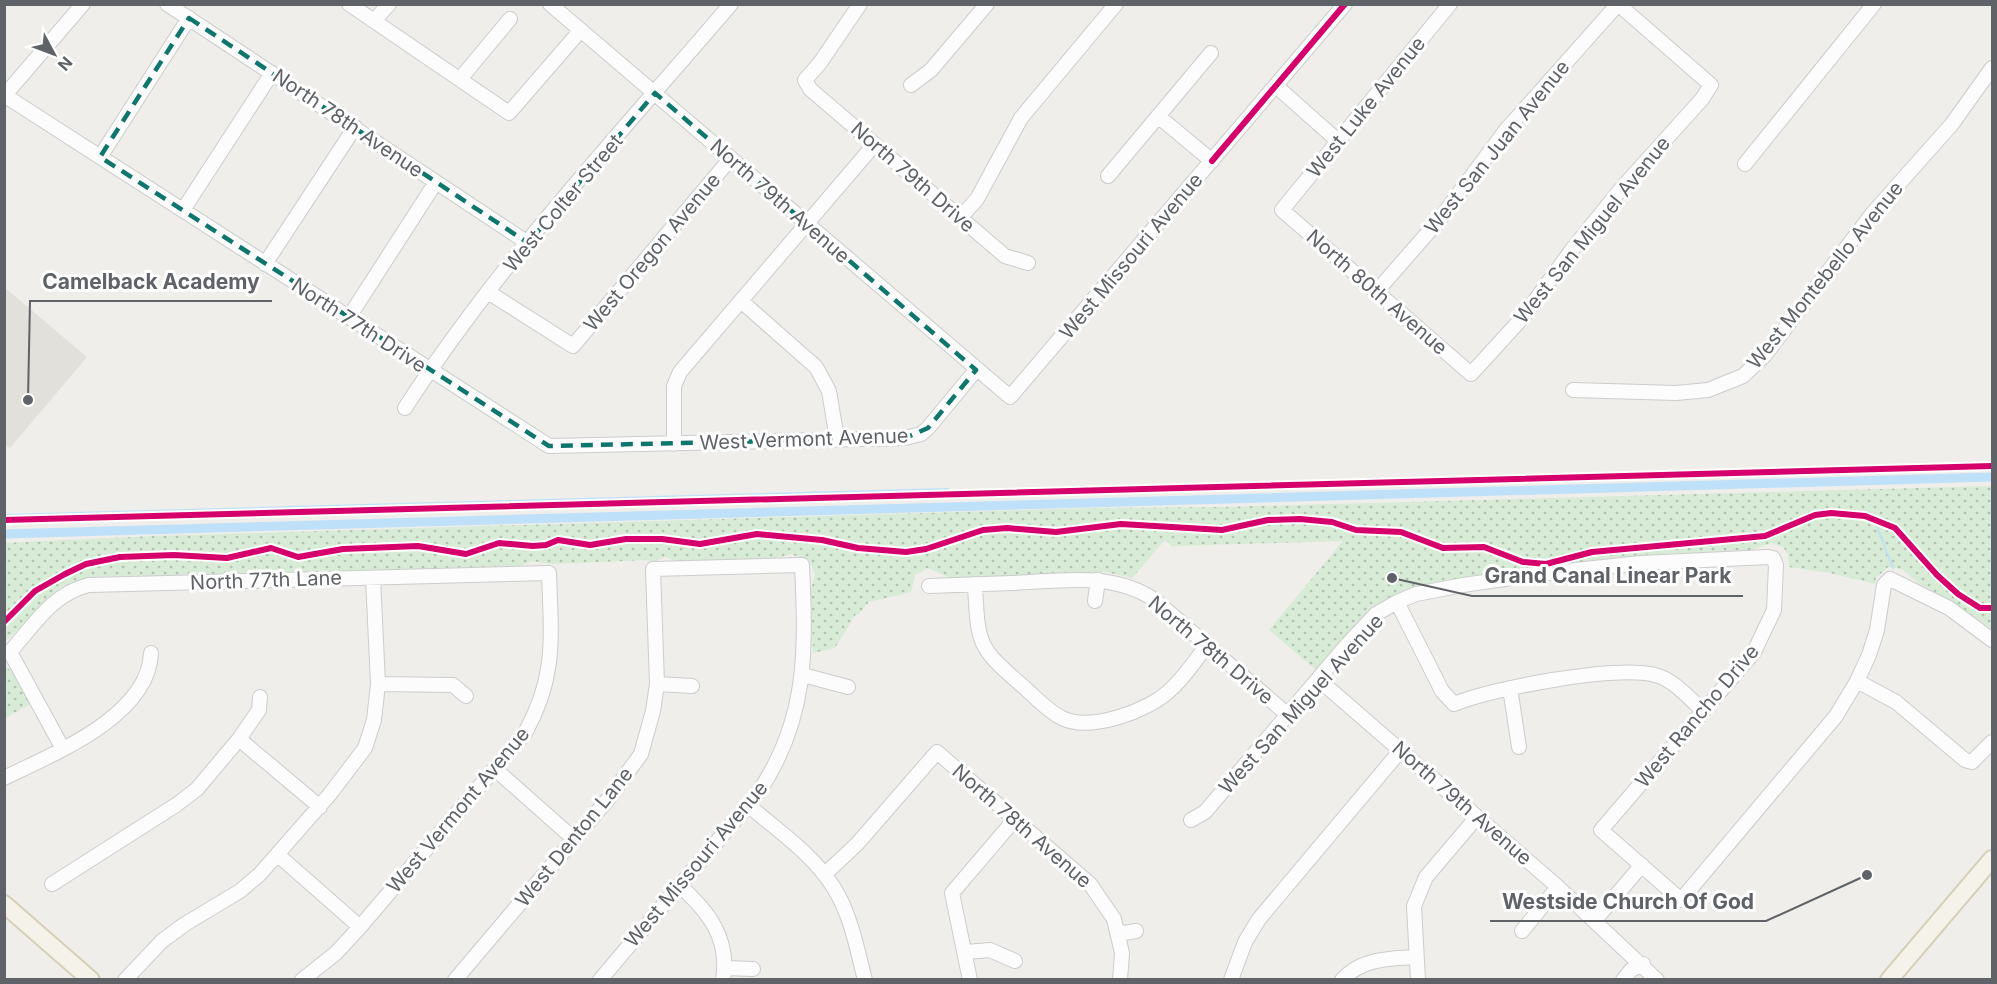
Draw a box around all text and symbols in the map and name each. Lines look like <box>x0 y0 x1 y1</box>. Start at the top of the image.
north arrow <box>24 24 84 84</box>
street label: West Luke Avenue <box>1302 32 1430 182</box>
text: N <box>54 53 77 75</box>
street label: West San Juan Avenue <box>1419 55 1575 239</box>
street label: North 78th Avenue <box>268 64 428 182</box>
street label: North 79th Drive <box>846 117 980 237</box>
street label: West Colter Street <box>498 129 628 277</box>
street label: West San Miguel Avenue <box>1509 132 1675 328</box>
street label: North 79th Avenue <box>705 134 855 268</box>
street label: West Oregon Avenue <box>579 168 725 336</box>
street label: West Missouri Avenue <box>1054 168 1208 344</box>
street label: West Montebello Avenue <box>1742 176 1908 374</box>
street label: North 80th Avenue <box>1302 224 1452 360</box>
callout: Camelback Academy <box>30 262 272 301</box>
text: Camelback Academy <box>42 269 260 294</box>
street label: North 77th Drive <box>287 273 431 377</box>
street label: West Vermont Avenue <box>699 423 909 455</box>
callout: Grand Canal Linear Park <box>1472 557 1743 596</box>
text: Grand Canal Linear Park <box>1485 563 1732 588</box>
street label: North 77th Lane <box>190 565 342 595</box>
street label: North 78th Drive <box>1144 591 1278 709</box>
street label: West San Miguel Avenue <box>1214 609 1388 799</box>
street label: West Rancho Drive <box>1630 640 1764 792</box>
street label: West Vermont Avenue <box>382 722 534 898</box>
street label: North 79th Avenue <box>1387 736 1537 870</box>
street label: North 78th Avenue <box>948 759 1096 893</box>
street label: West Denton Lane <box>510 762 638 912</box>
street label: West Missouri Avenue <box>619 776 773 952</box>
callout: Westside Church Of God <box>1490 882 1766 921</box>
text: Westside Church Of God <box>1502 889 1754 914</box>

